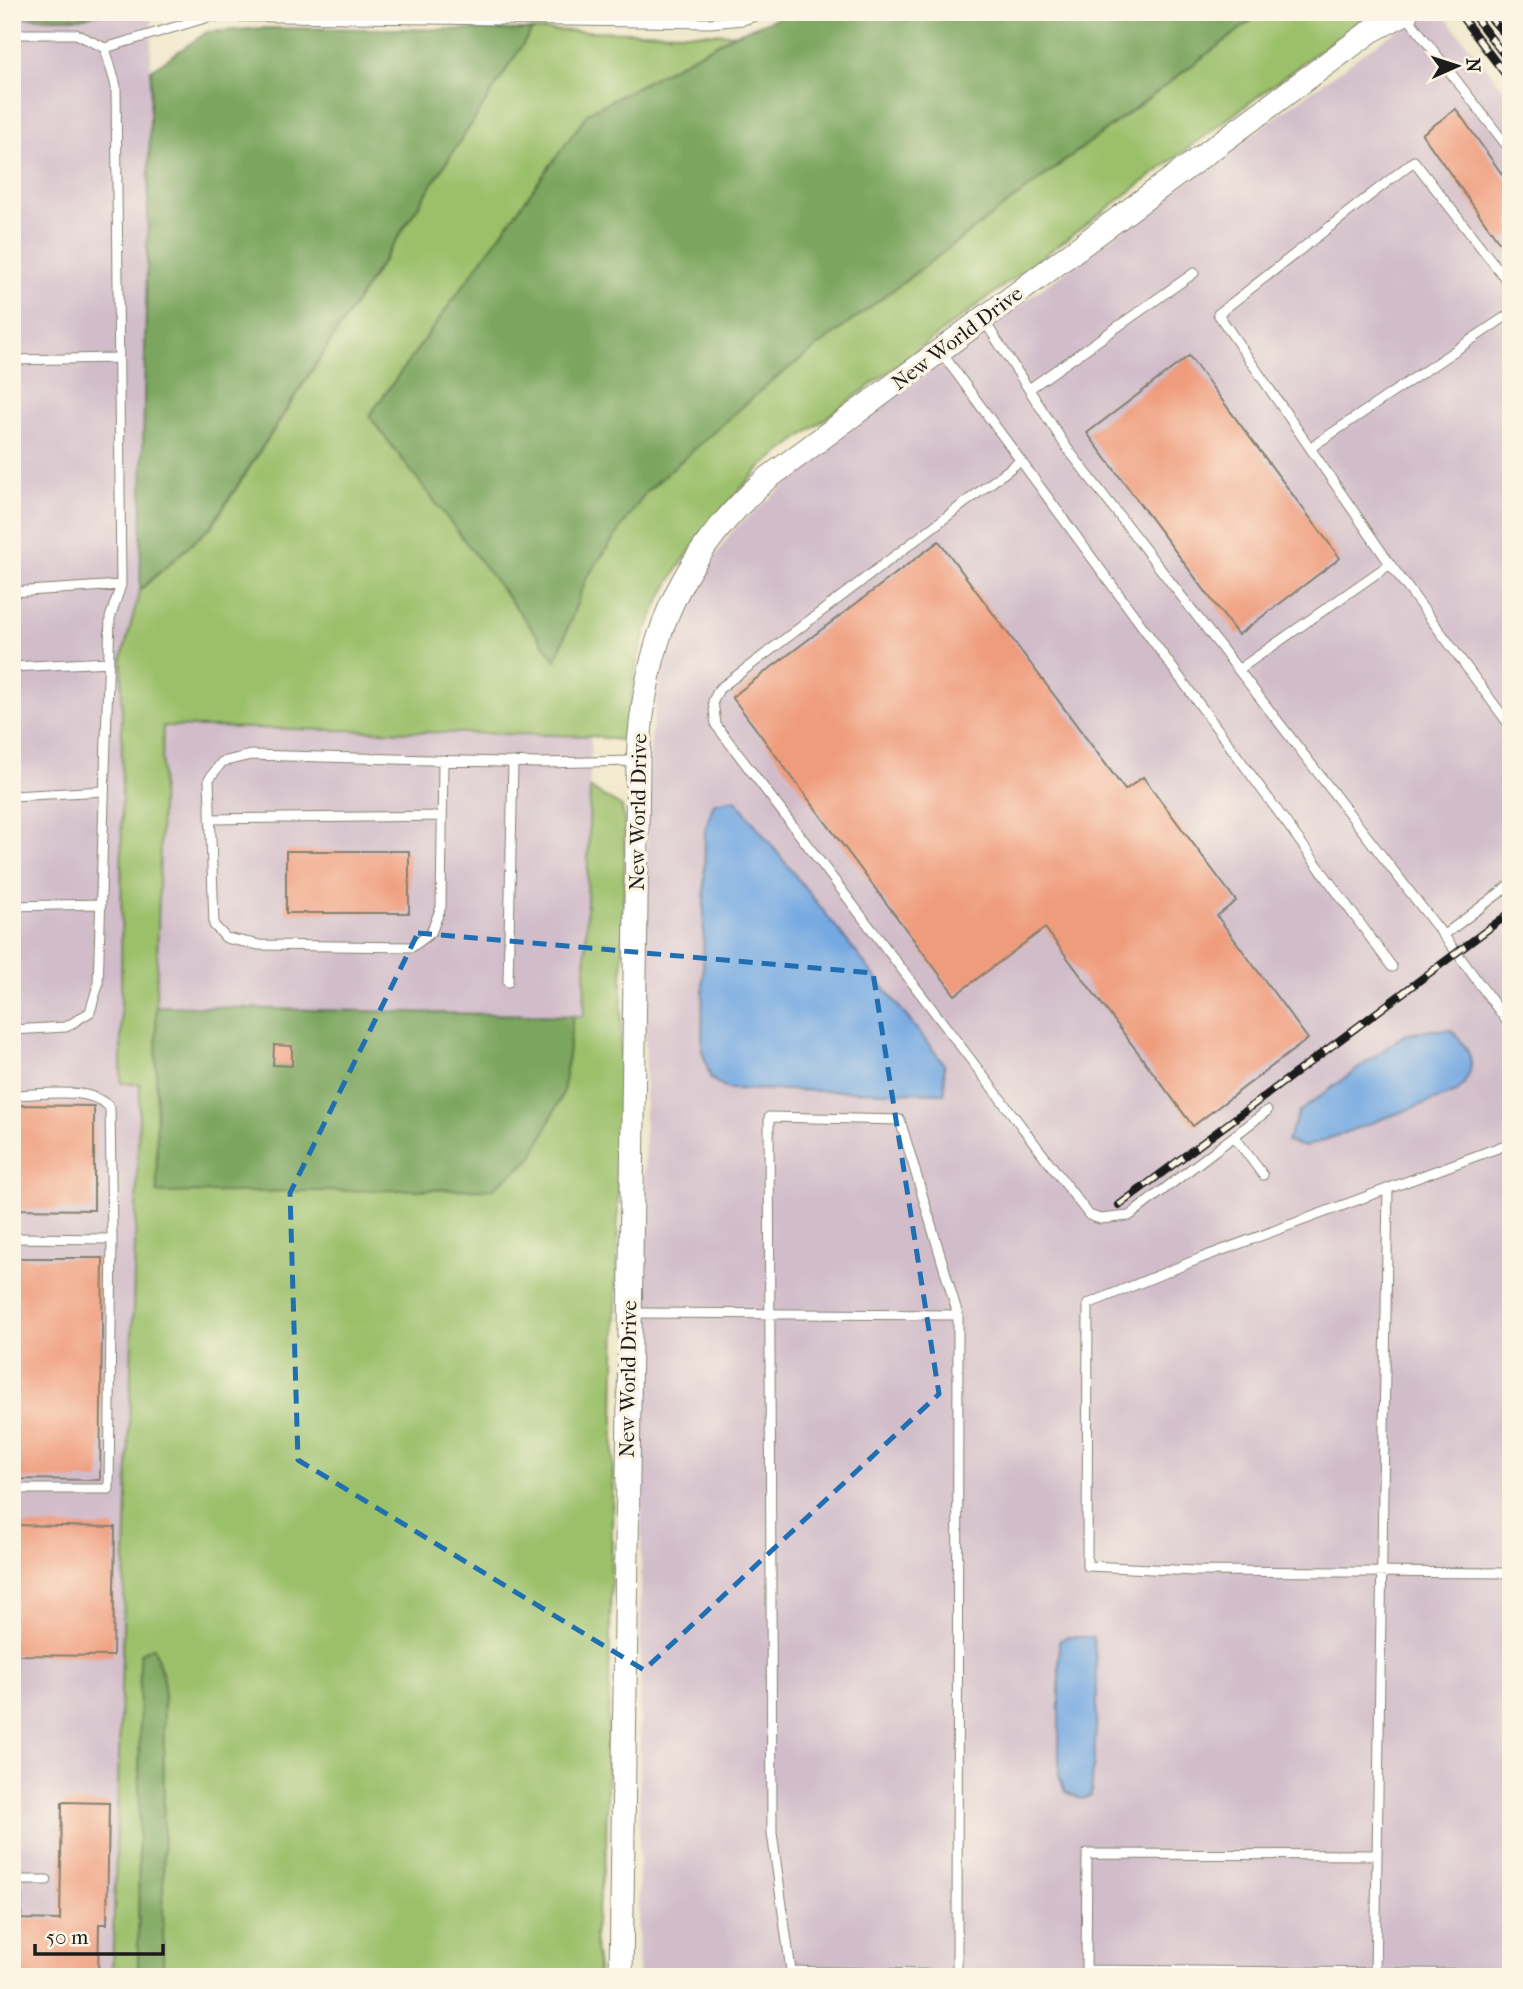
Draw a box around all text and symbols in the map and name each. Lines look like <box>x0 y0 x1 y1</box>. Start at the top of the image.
north arrow <box>1422 32 1492 102</box>
text: N <box>1462 57 1484 74</box>
street label: New World Drive <box>887 281 1027 395</box>
street label: New World Drive <box>625 733 651 891</box>
street label: New World Drive <box>615 1300 641 1458</box>
scale bar <box>35 1912 163 1956</box>
text: 50 m <box>46 1925 89 1949</box>

